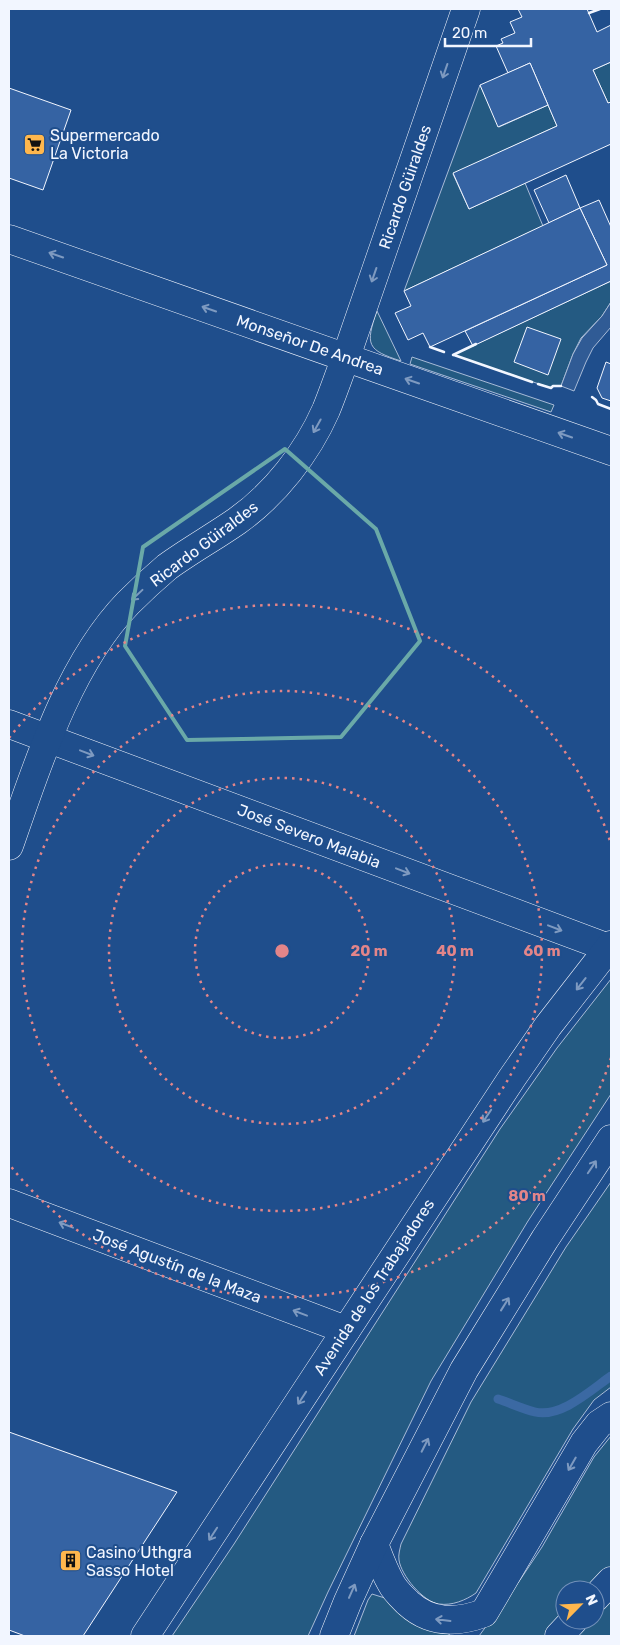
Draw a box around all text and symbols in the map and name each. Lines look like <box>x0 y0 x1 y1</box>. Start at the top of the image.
scale bar <box>445 15 531 47</box>
text: 20 m <box>452 24 487 42</box>
one-way arrow <box>440 63 449 79</box>
street label: Ricardo Güiraldes <box>375 122 435 252</box>
place label: Supermercado La Victoria <box>50 126 160 163</box>
supermarket icon: Supermercado La Victoria <box>22 132 46 156</box>
one-way arrow <box>49 250 64 259</box>
one-way arrow <box>369 266 379 282</box>
one-way arrow <box>202 304 217 313</box>
street label: Monseñor De Andrea <box>234 311 386 379</box>
one-way arrow <box>404 375 420 385</box>
one-way arrow <box>312 419 322 434</box>
one-way arrow <box>557 429 573 439</box>
street label: Ricardo Güiraldes <box>146 497 262 591</box>
one-way arrow <box>131 589 143 601</box>
one-way arrow <box>79 749 95 758</box>
street label: José Severo Malabia <box>235 800 383 872</box>
one-way arrow <box>395 867 410 876</box>
one-way arrow <box>548 925 563 934</box>
centre of rings <box>273 942 291 960</box>
text: 20 m <box>351 942 387 960</box>
text: 40 m <box>436 942 474 960</box>
text: 60 m <box>524 942 560 960</box>
one-way arrow <box>576 977 587 990</box>
one-way arrow <box>482 1108 492 1122</box>
one-way arrow <box>587 1161 597 1175</box>
text: 80 m <box>508 1187 546 1205</box>
street label: Avenida de los Trabajadores <box>310 1195 438 1379</box>
one-way arrow <box>59 1220 74 1229</box>
street label: José Agustín de la Maza <box>90 1225 264 1307</box>
one-way arrow <box>500 1298 510 1312</box>
one-way arrow <box>293 1308 308 1317</box>
one-way arrow <box>296 1391 307 1405</box>
one-way arrow <box>420 1438 430 1453</box>
one-way arrow <box>566 1457 576 1471</box>
one-way arrow <box>208 1527 218 1541</box>
place label: Casino Uthgra Sasso Hotel <box>86 1543 192 1580</box>
building icon: Casino Uthgra Sasso Hotel <box>58 1549 82 1573</box>
north arrow <box>555 1580 605 1630</box>
one-way arrow <box>348 1584 358 1599</box>
text: N <box>582 1592 601 1608</box>
one-way arrow <box>435 1615 451 1625</box>

